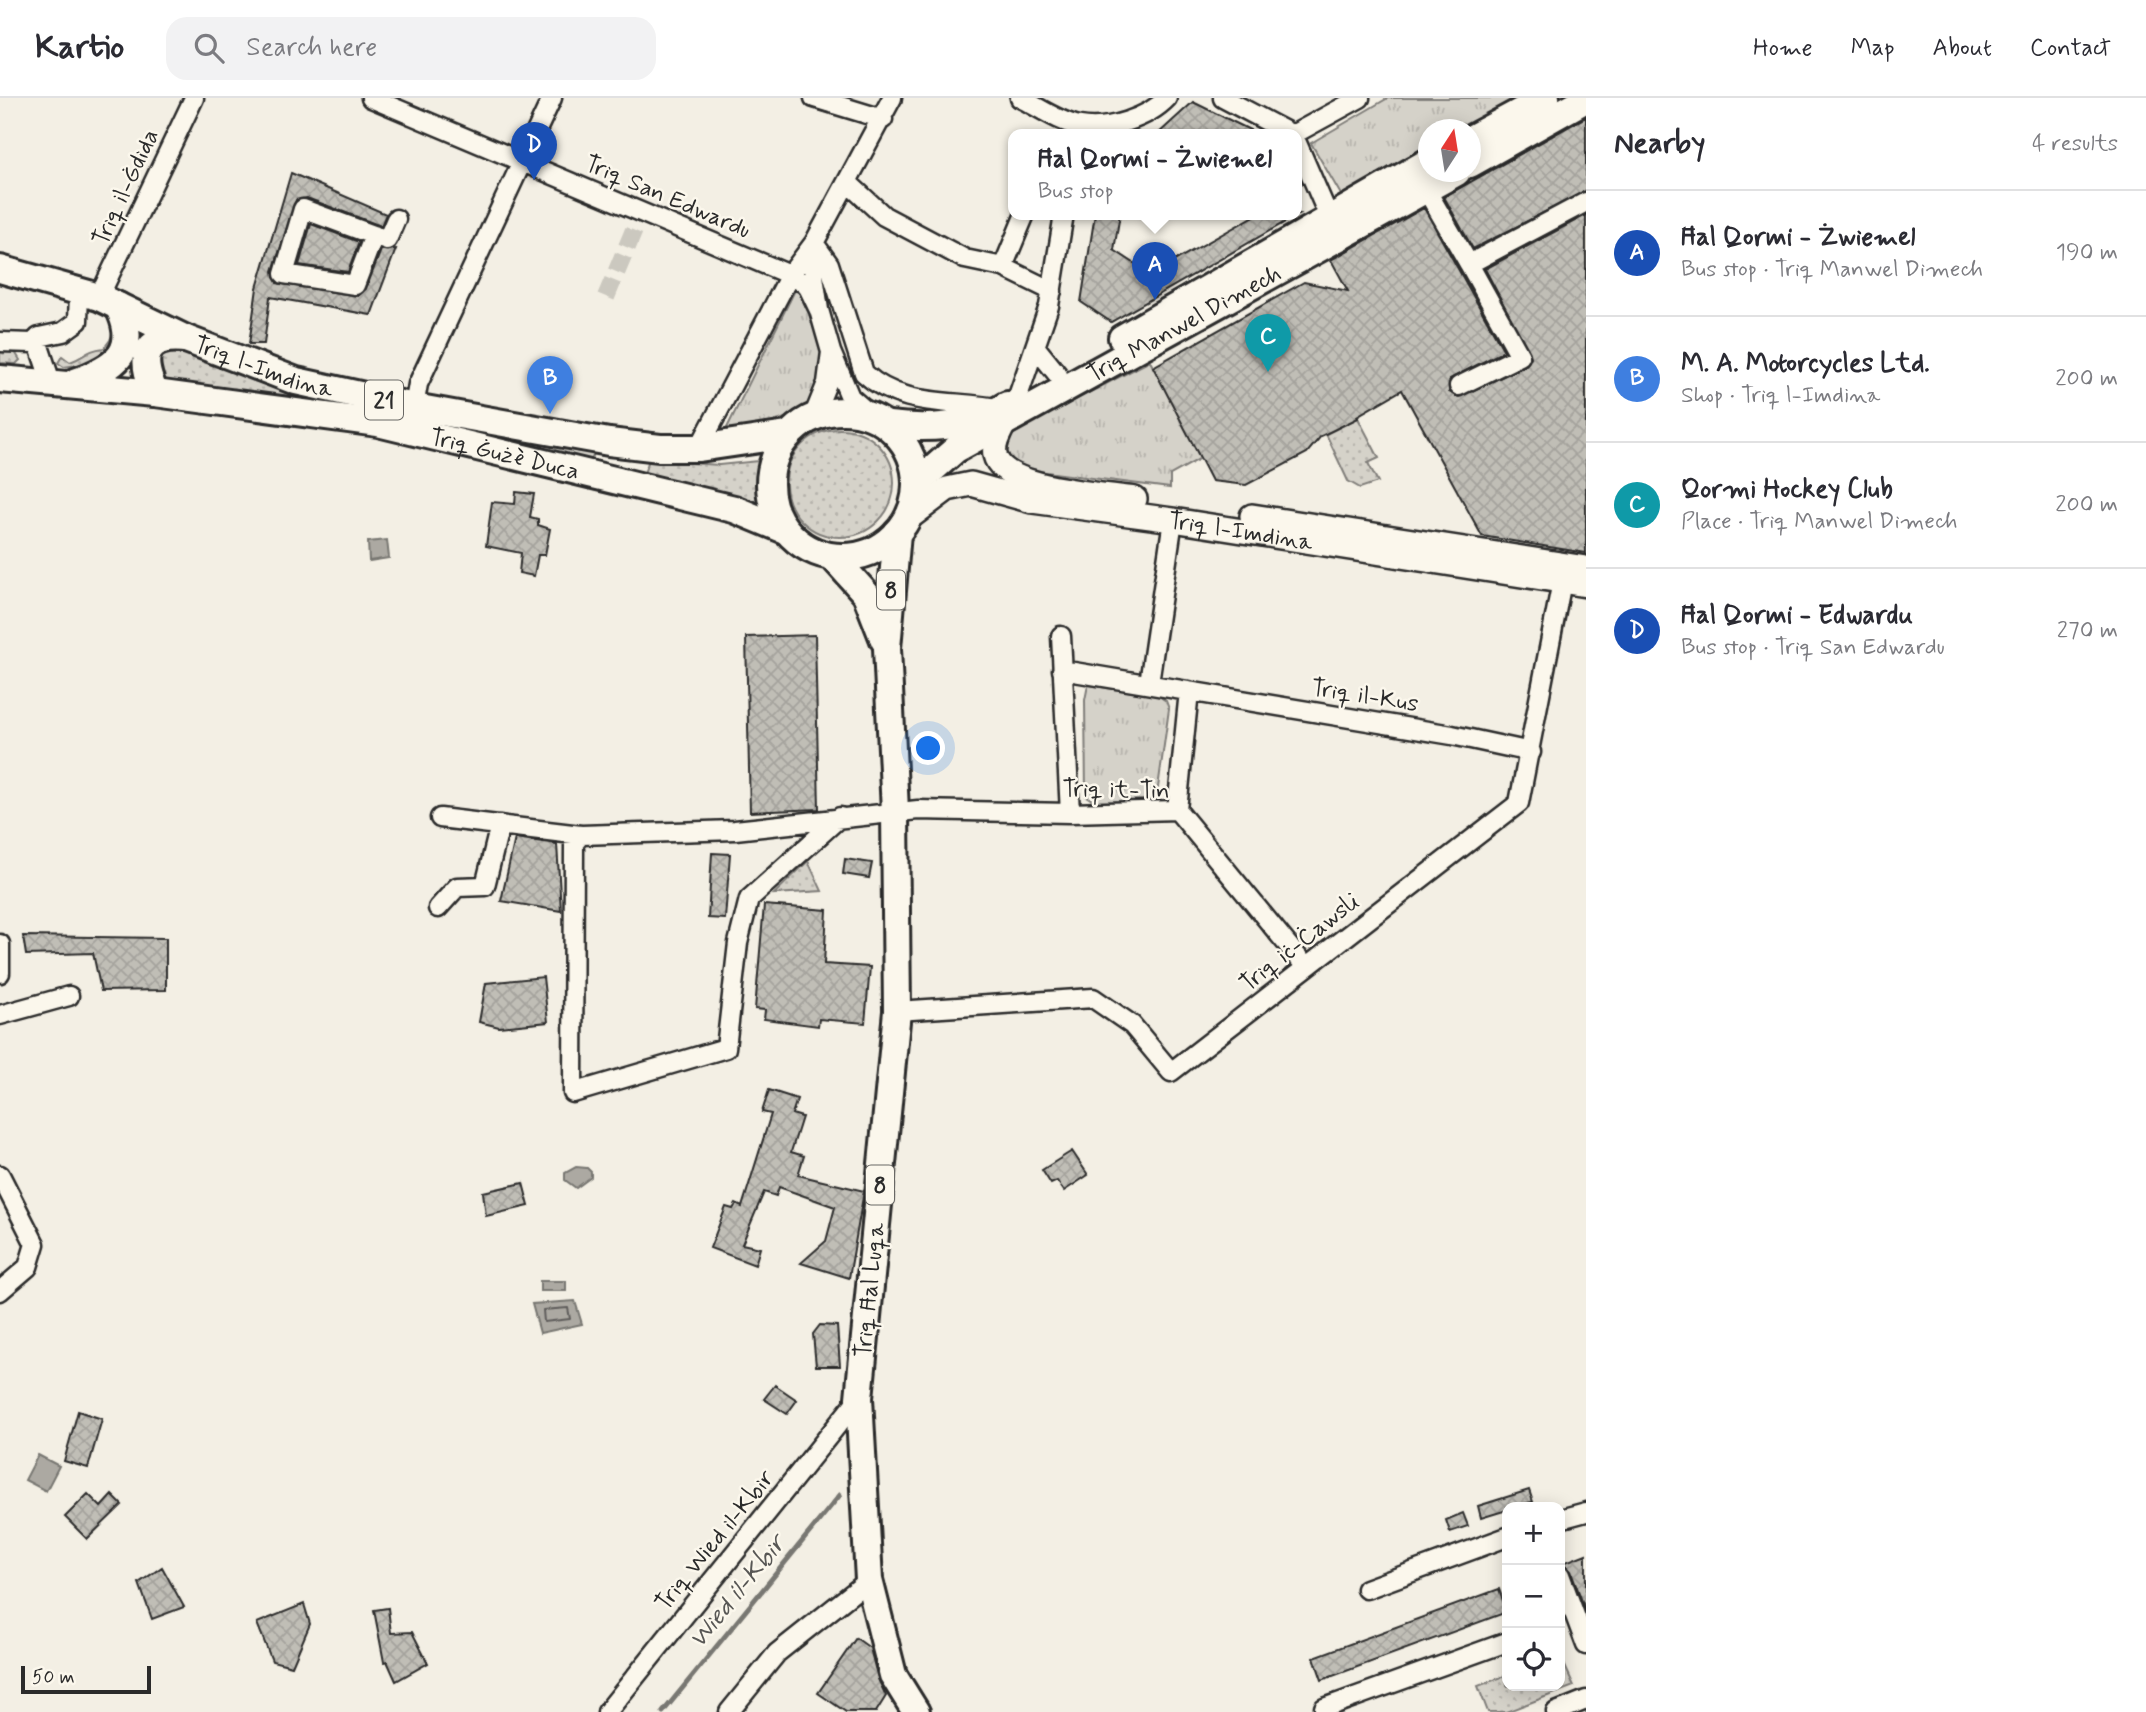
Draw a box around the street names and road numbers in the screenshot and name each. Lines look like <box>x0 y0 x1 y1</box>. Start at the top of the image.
street label: Triq il-Ġdida <box>86 124 167 251</box>
street label: Triq San Edwardu <box>580 148 755 246</box>
street label: Triq Manwel Dimech <box>1082 258 1287 391</box>
street label: Triq l-Imdina <box>189 329 336 406</box>
road number: 21 <box>365 380 403 420</box>
street label: Triq Ġużè Duca <box>426 422 582 488</box>
street label: Triq l-Imdina <box>1166 505 1315 559</box>
road number: 8 <box>877 570 905 610</box>
street label: Triq il-Kus <box>1309 673 1421 720</box>
street label: Triq it-Tin <box>1062 774 1170 807</box>
street label: Triq iċ-Ċawsli <box>1234 887 1366 1000</box>
road number: 8 <box>866 1166 894 1204</box>
street label: Triq Ħal Luqa <box>848 1221 893 1359</box>
street label: Triq Wied il-Kbir <box>648 1463 780 1617</box>

